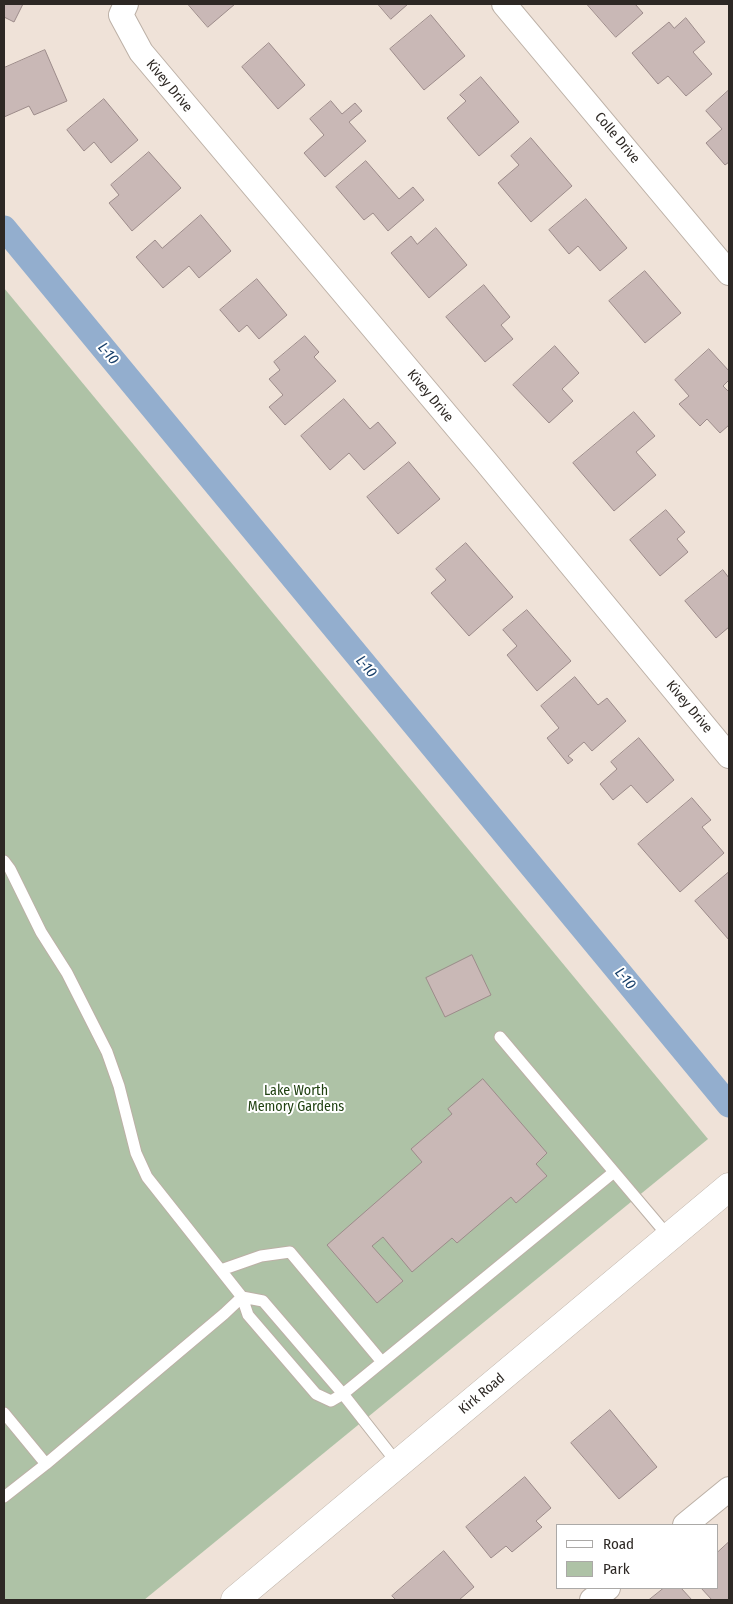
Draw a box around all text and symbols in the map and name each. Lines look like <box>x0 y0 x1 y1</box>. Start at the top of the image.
street label: Kivey Drive <box>142 56 196 116</box>
street label: Colle Drive <box>591 109 643 167</box>
water label: L-10 <box>94 339 122 369</box>
street label: Kivey Drive <box>403 366 457 426</box>
water label: L-10 <box>352 652 380 682</box>
street label: Kivey Drive <box>662 677 716 737</box>
water label: L-10 <box>611 964 639 994</box>
park label: Lake Worth Memory Gardens <box>248 1083 344 1116</box>
street label: Kirk Road <box>456 1370 508 1418</box>
legend <box>556 1524 718 1589</box>
text: Road <box>603 1535 634 1553</box>
text: Park <box>603 1560 630 1578</box>

